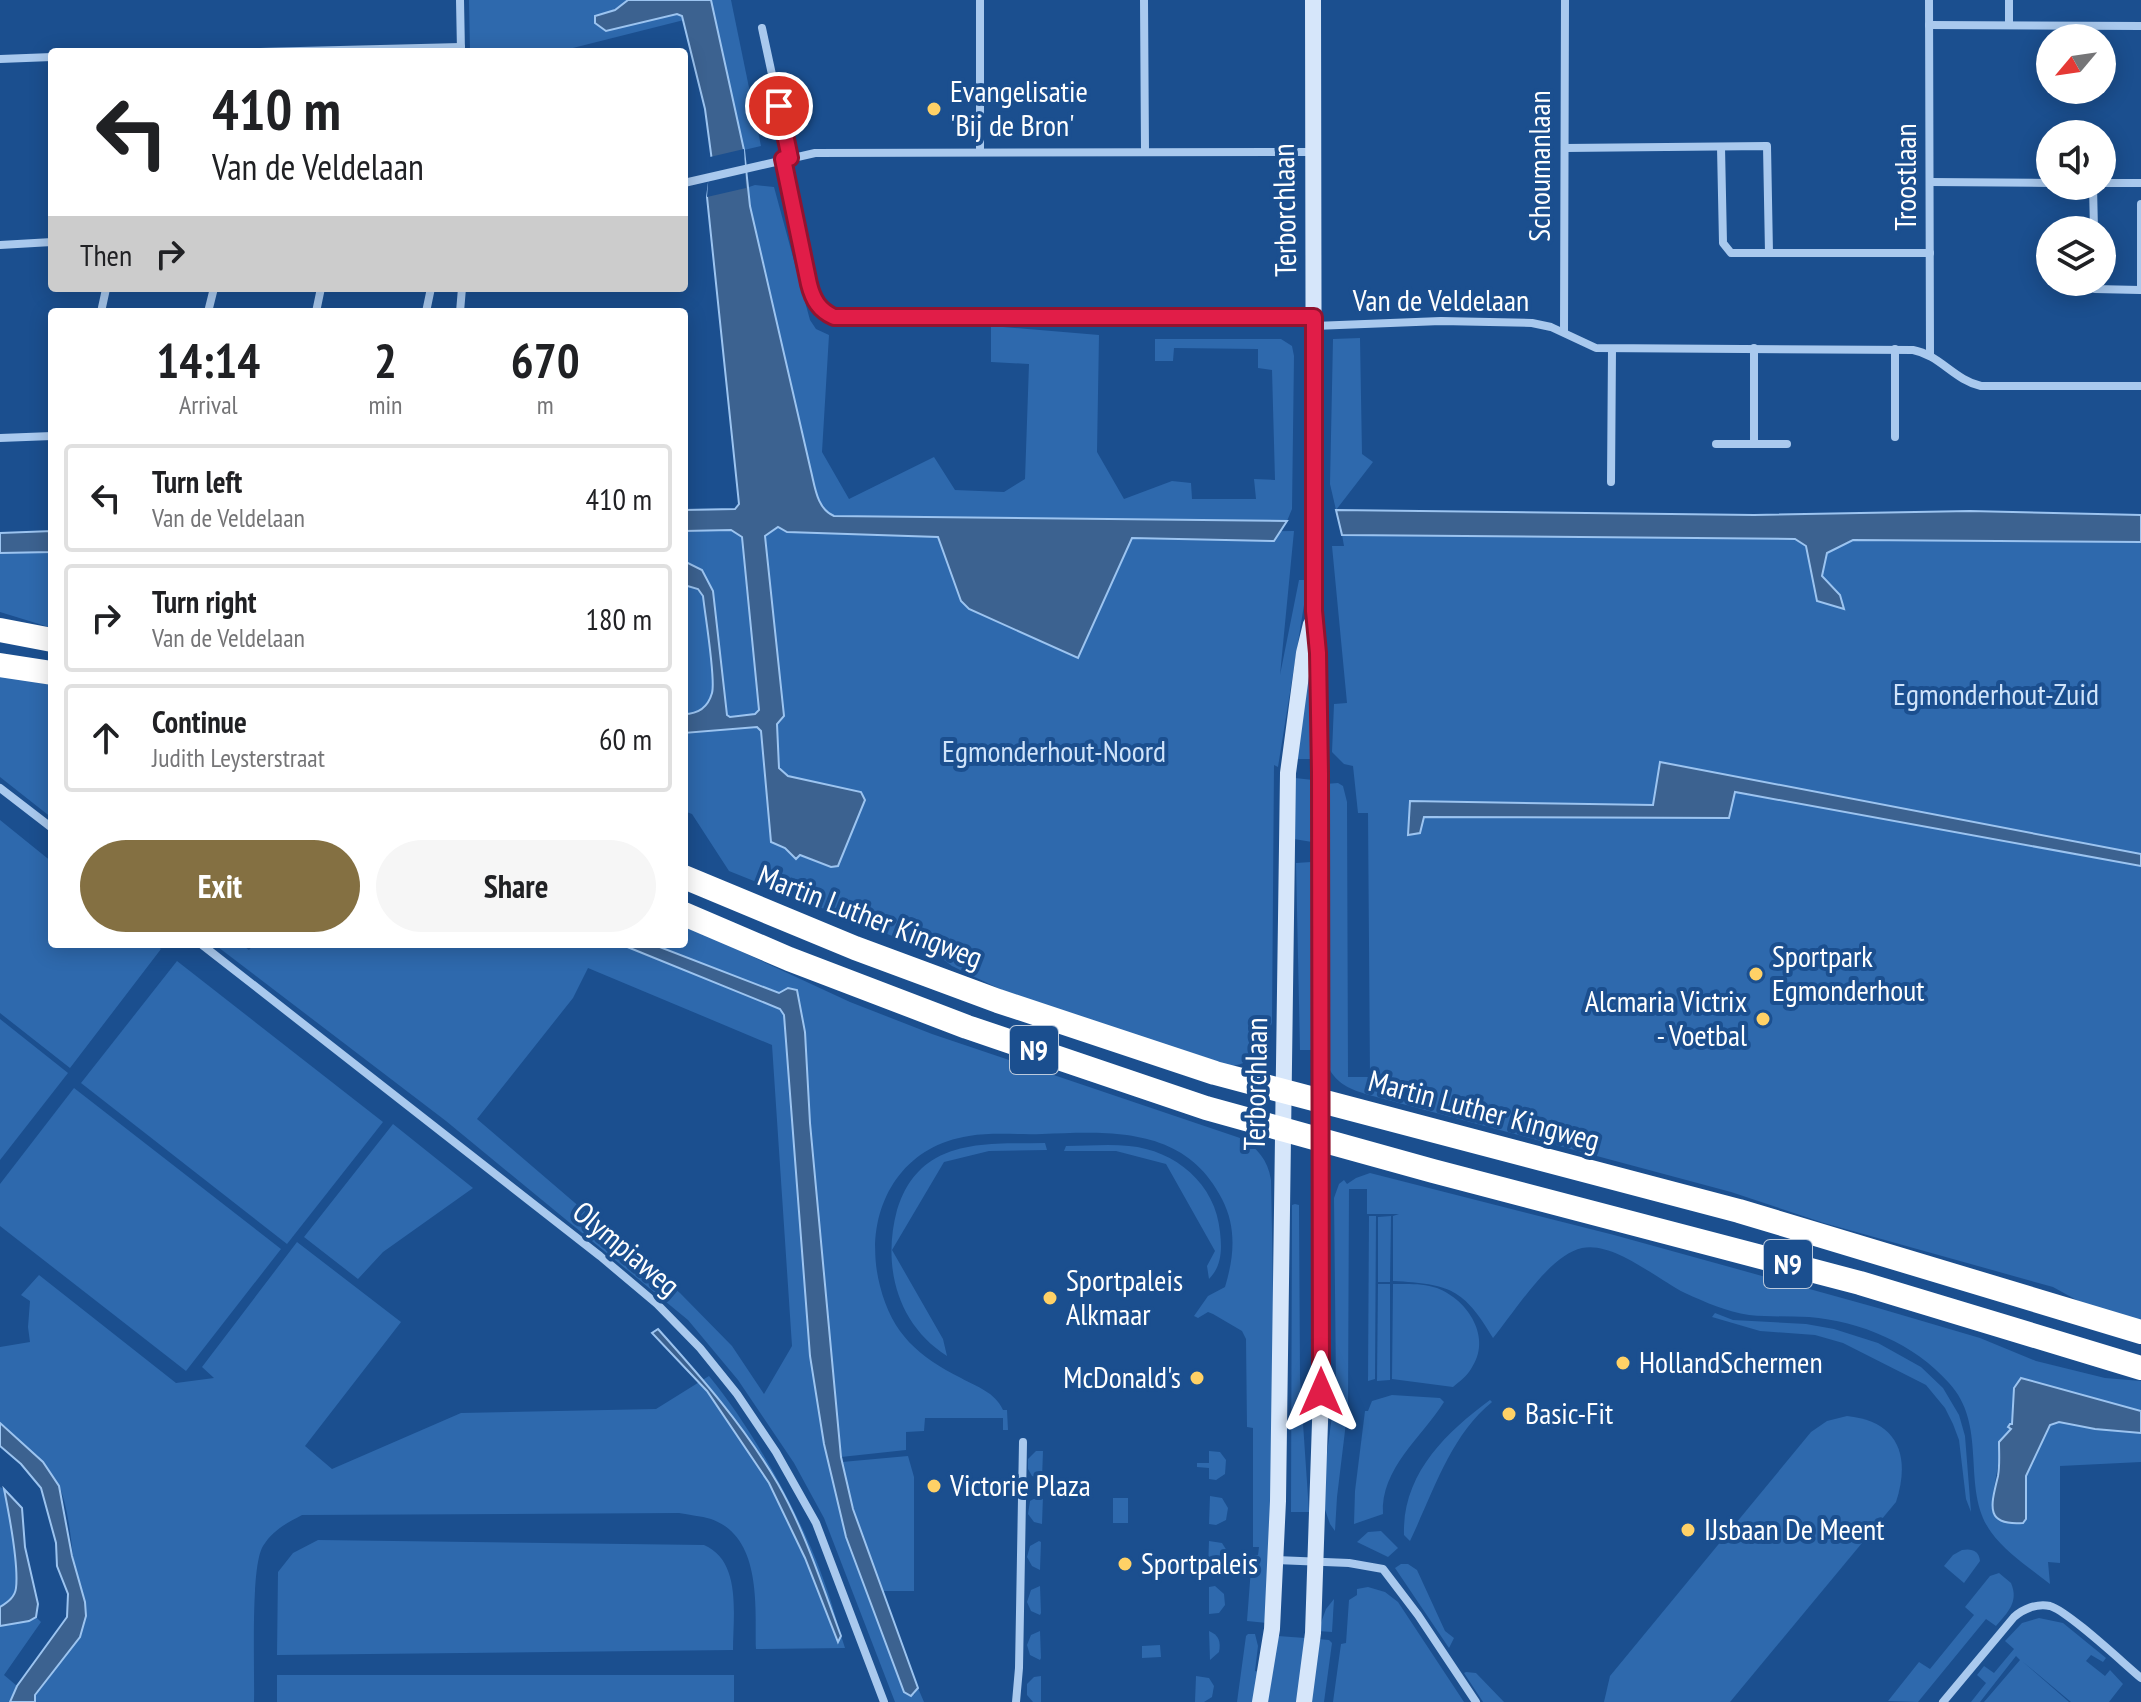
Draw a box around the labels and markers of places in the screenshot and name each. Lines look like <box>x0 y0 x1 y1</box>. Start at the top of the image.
place label: Evangelisatie 'Bij de Bron' <box>950 71 1088 144</box>
pin <box>745 72 813 140</box>
marker: Evangelisatie 'Bij de Bron' <box>925 100 943 118</box>
place label: Sportpark Egmonderhout <box>1772 936 1925 1009</box>
marker: Sportpark Egmonderhout <box>1747 965 1765 983</box>
place label: Alcmaria Victrix - Voetbal <box>1585 981 1747 1054</box>
marker: Alcmaria Victrix - Voetbal <box>1754 1010 1772 1028</box>
place label: Sportpaleis Alkmaar <box>1066 1260 1183 1333</box>
marker: Sportpaleis Alkmaar <box>1041 1289 1059 1307</box>
place label: HollandSchermen <box>1639 1342 1823 1381</box>
marker: HollandSchermen <box>1614 1354 1632 1372</box>
place label: McDonald's <box>1063 1357 1181 1396</box>
marker: McDonald's <box>1188 1369 1206 1387</box>
place label: Basic-Fit <box>1525 1393 1614 1432</box>
marker: Basic-Fit <box>1500 1405 1518 1423</box>
place label: Victorie Plaza <box>949 1465 1091 1504</box>
marker: Victorie Plaza <box>925 1477 943 1495</box>
place label: IJsbaan De Meent <box>1704 1509 1885 1548</box>
marker: IJsbaan De Meent <box>1679 1521 1697 1539</box>
place label: Sportpaleis <box>1141 1543 1258 1582</box>
marker: Sportpaleis <box>1116 1555 1134 1573</box>

